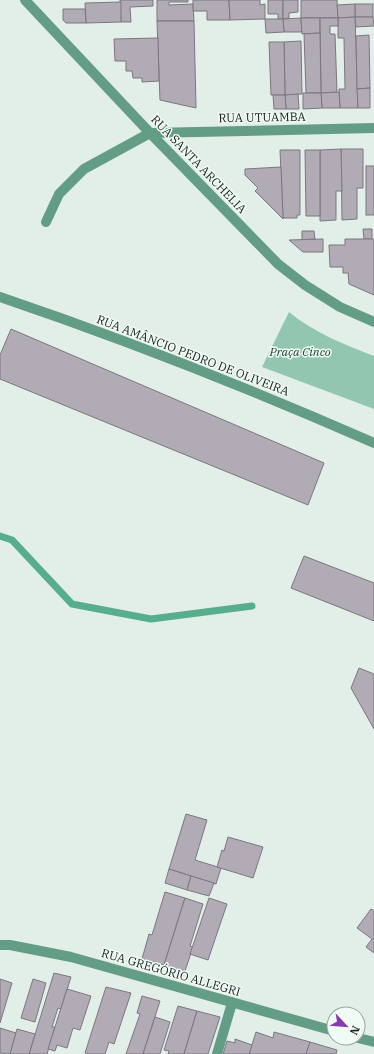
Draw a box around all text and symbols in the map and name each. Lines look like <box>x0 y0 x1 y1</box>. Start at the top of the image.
street label: RUA UTUAMBA <box>218 109 307 125</box>
street label: RUA SANTA ARCHELIA <box>148 112 250 217</box>
street label: RUA AMÂNCIO PEDRO DE OLIVEIRA <box>95 311 292 399</box>
park label: Praça Cinco <box>268 344 331 359</box>
street label: RUA GREGÓRIO ALLEGRI <box>100 945 242 999</box>
north arrow <box>326 1006 366 1046</box>
text: N <box>347 1023 363 1038</box>

